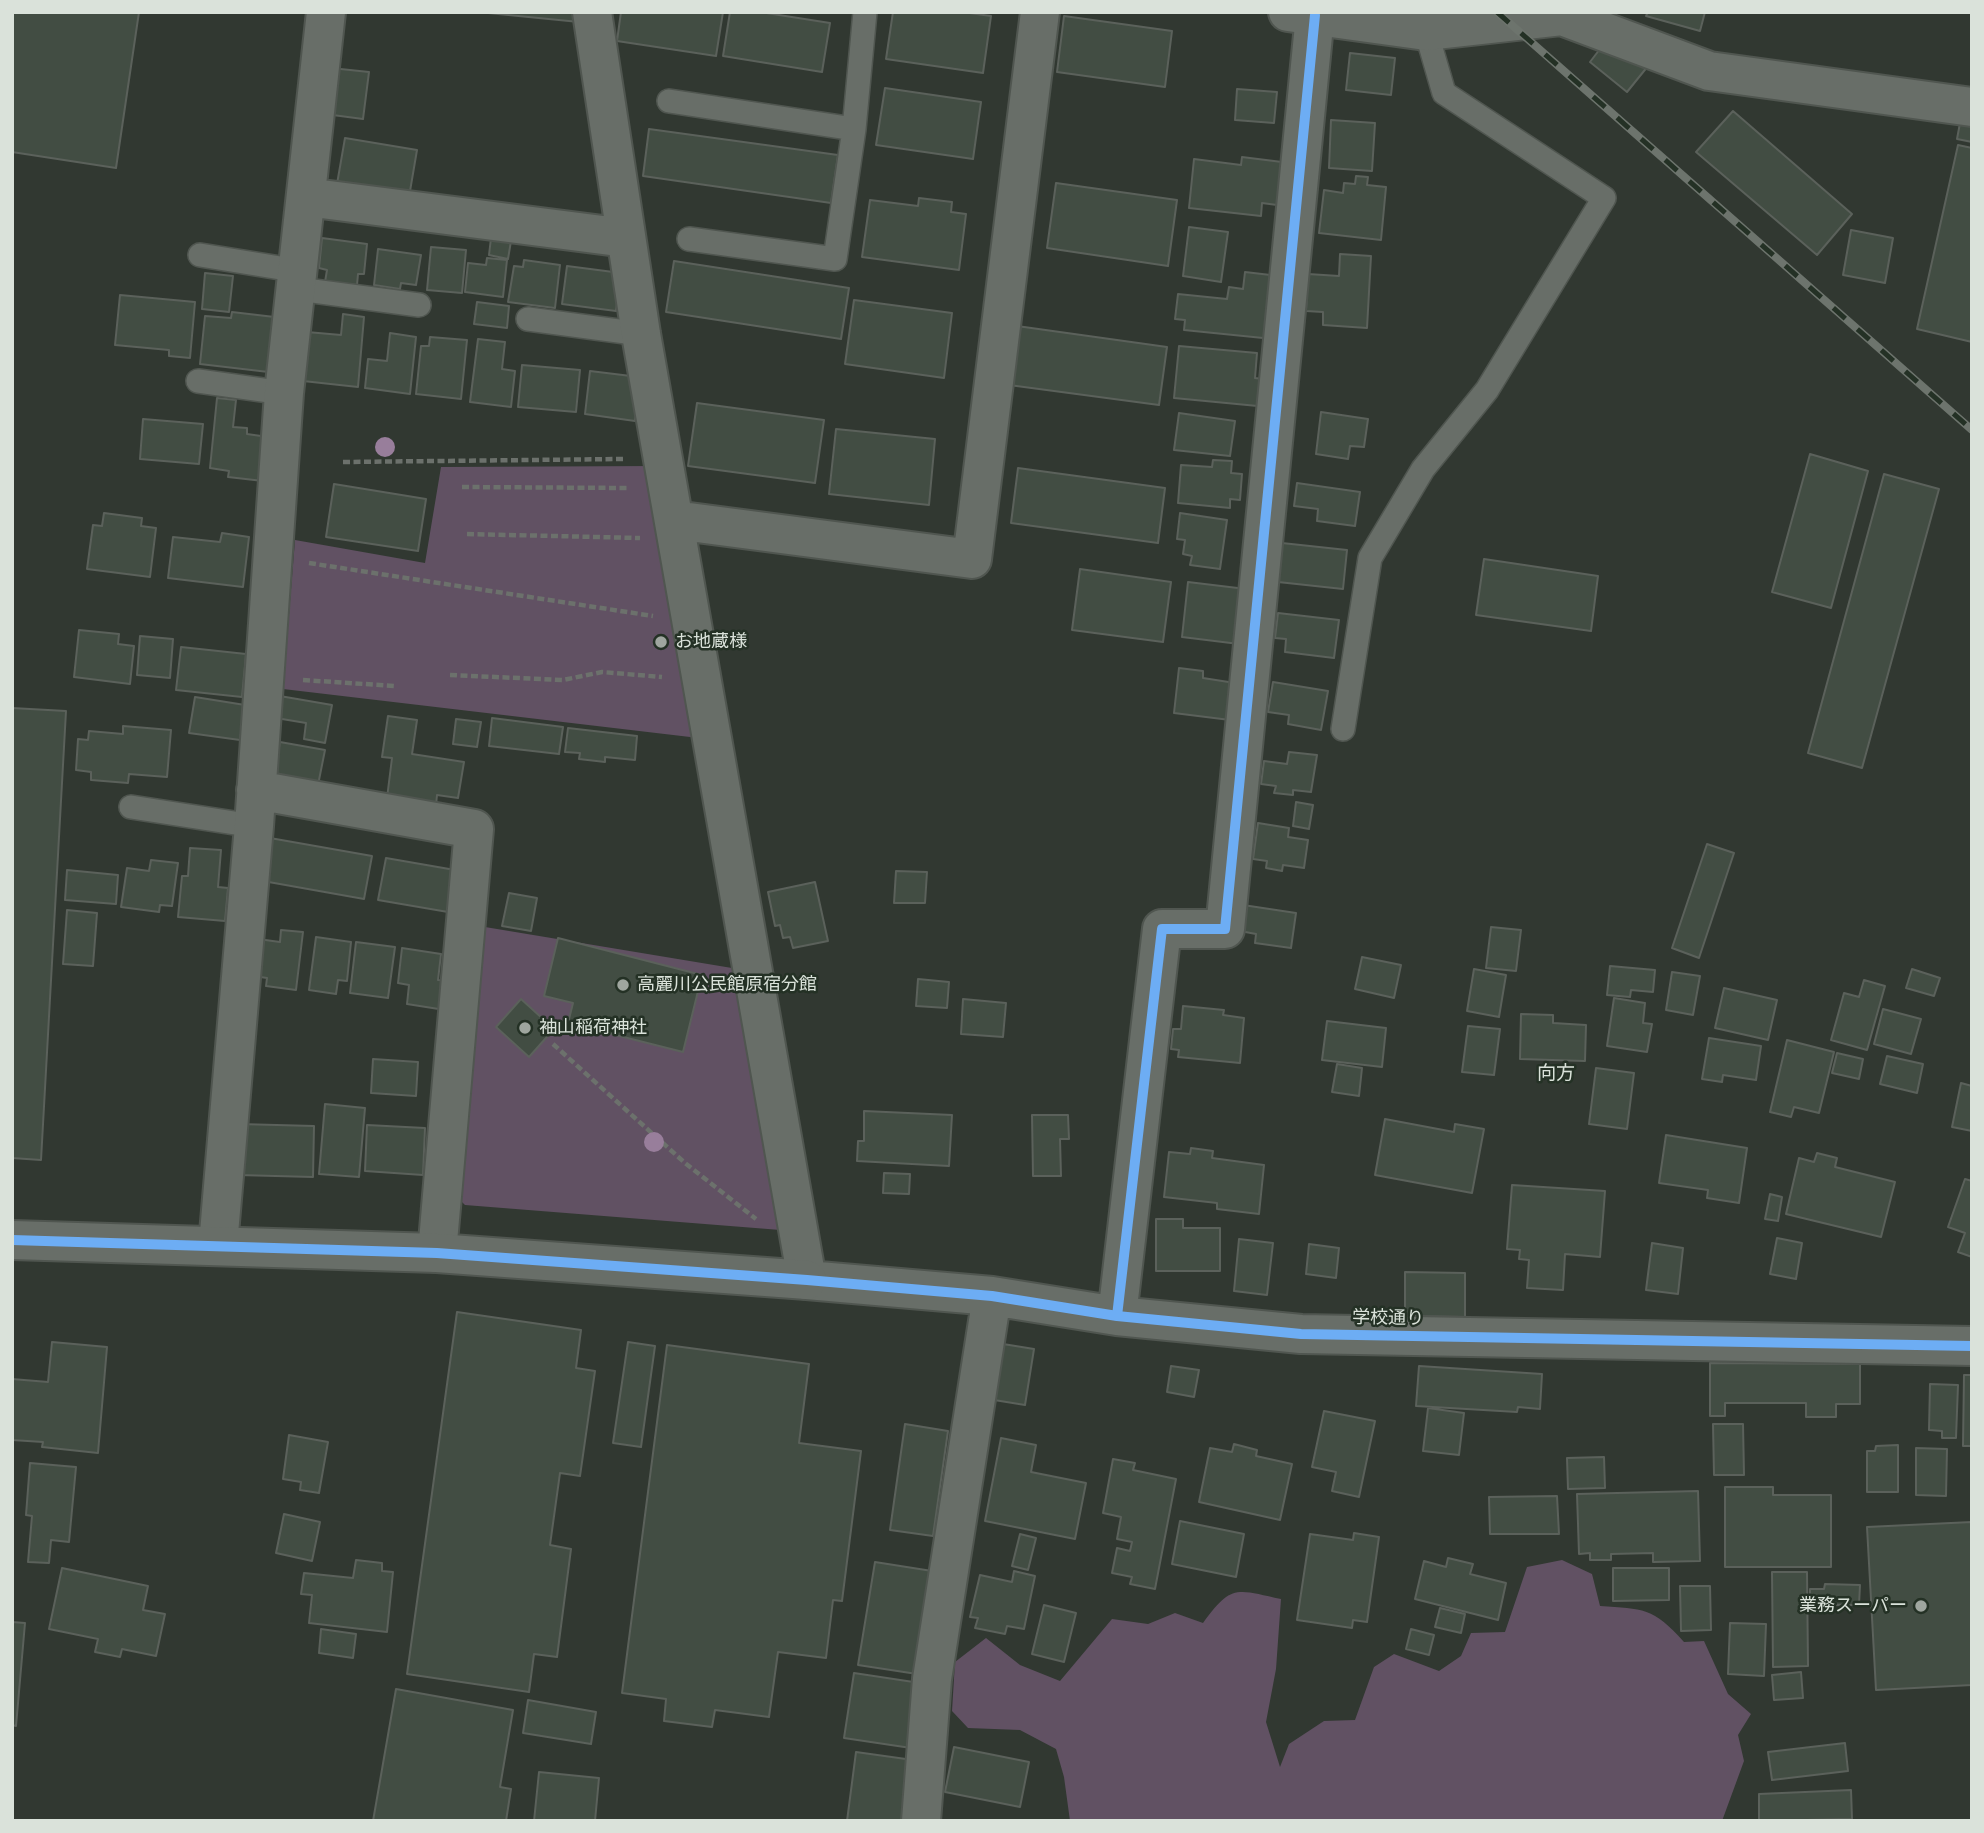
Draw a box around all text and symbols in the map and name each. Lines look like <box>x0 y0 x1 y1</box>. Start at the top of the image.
place label: お地蔵様 <box>675 631 747 653</box>
marker: お地蔵様 <box>653 634 669 650</box>
place label: 高麗川公民館原宿分館 <box>637 974 817 996</box>
marker: 高麗川公民館原宿分館 <box>615 977 631 993</box>
place label: 袖山稲荷神社 <box>539 1017 647 1039</box>
marker: 袖山稲荷神社 <box>517 1020 533 1036</box>
district label: 向方 <box>1537 1062 1575 1084</box>
street label: 学校通り <box>1352 1307 1424 1329</box>
place label: 業務スーパー <box>1799 1595 1907 1617</box>
marker: 業務スーパー <box>1913 1598 1929 1614</box>

